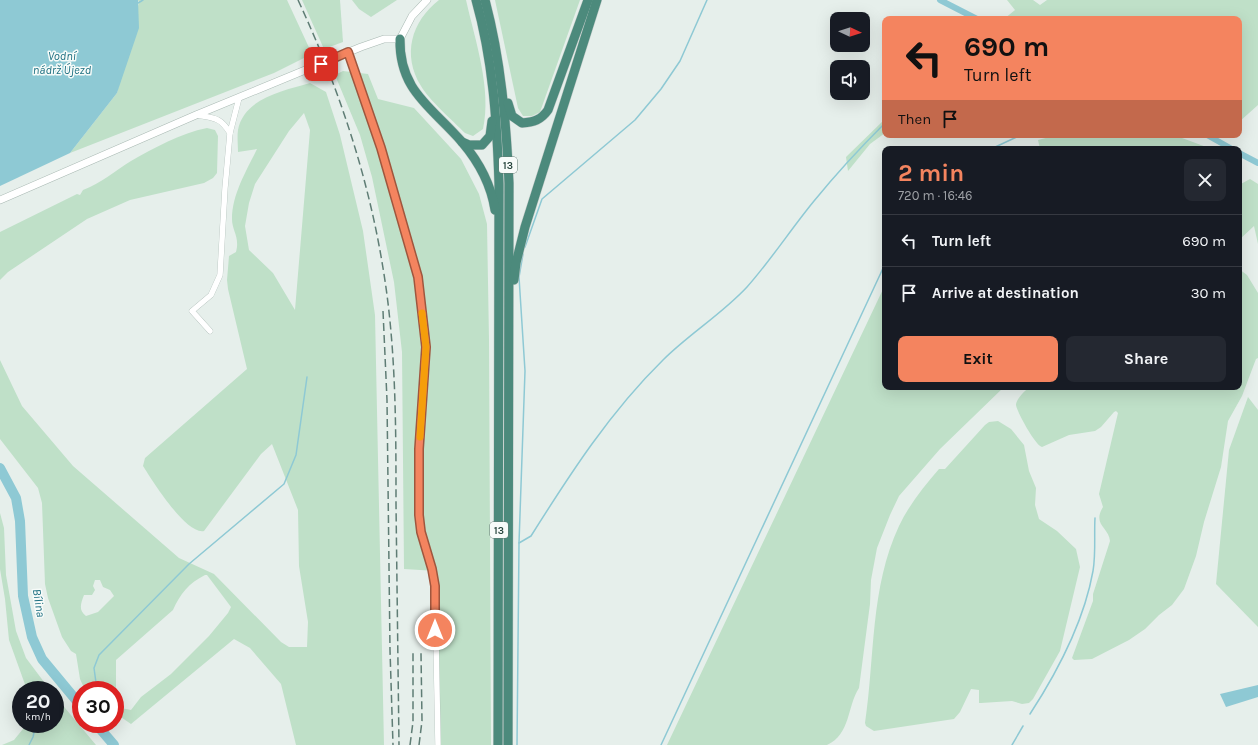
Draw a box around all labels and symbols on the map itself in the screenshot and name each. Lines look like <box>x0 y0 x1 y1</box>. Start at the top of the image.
north arrow <box>830 12 870 52</box>
pin <box>304 47 338 81</box>
water label: Vodní nádrž Újezd <box>33 49 92 77</box>
road number: 13 <box>499 157 517 173</box>
road number: 13 <box>490 522 508 538</box>
water label: Bílina <box>30 588 48 618</box>
position arrow <box>414 609 456 651</box>
speed limit sign: 30 <box>72 681 124 733</box>

